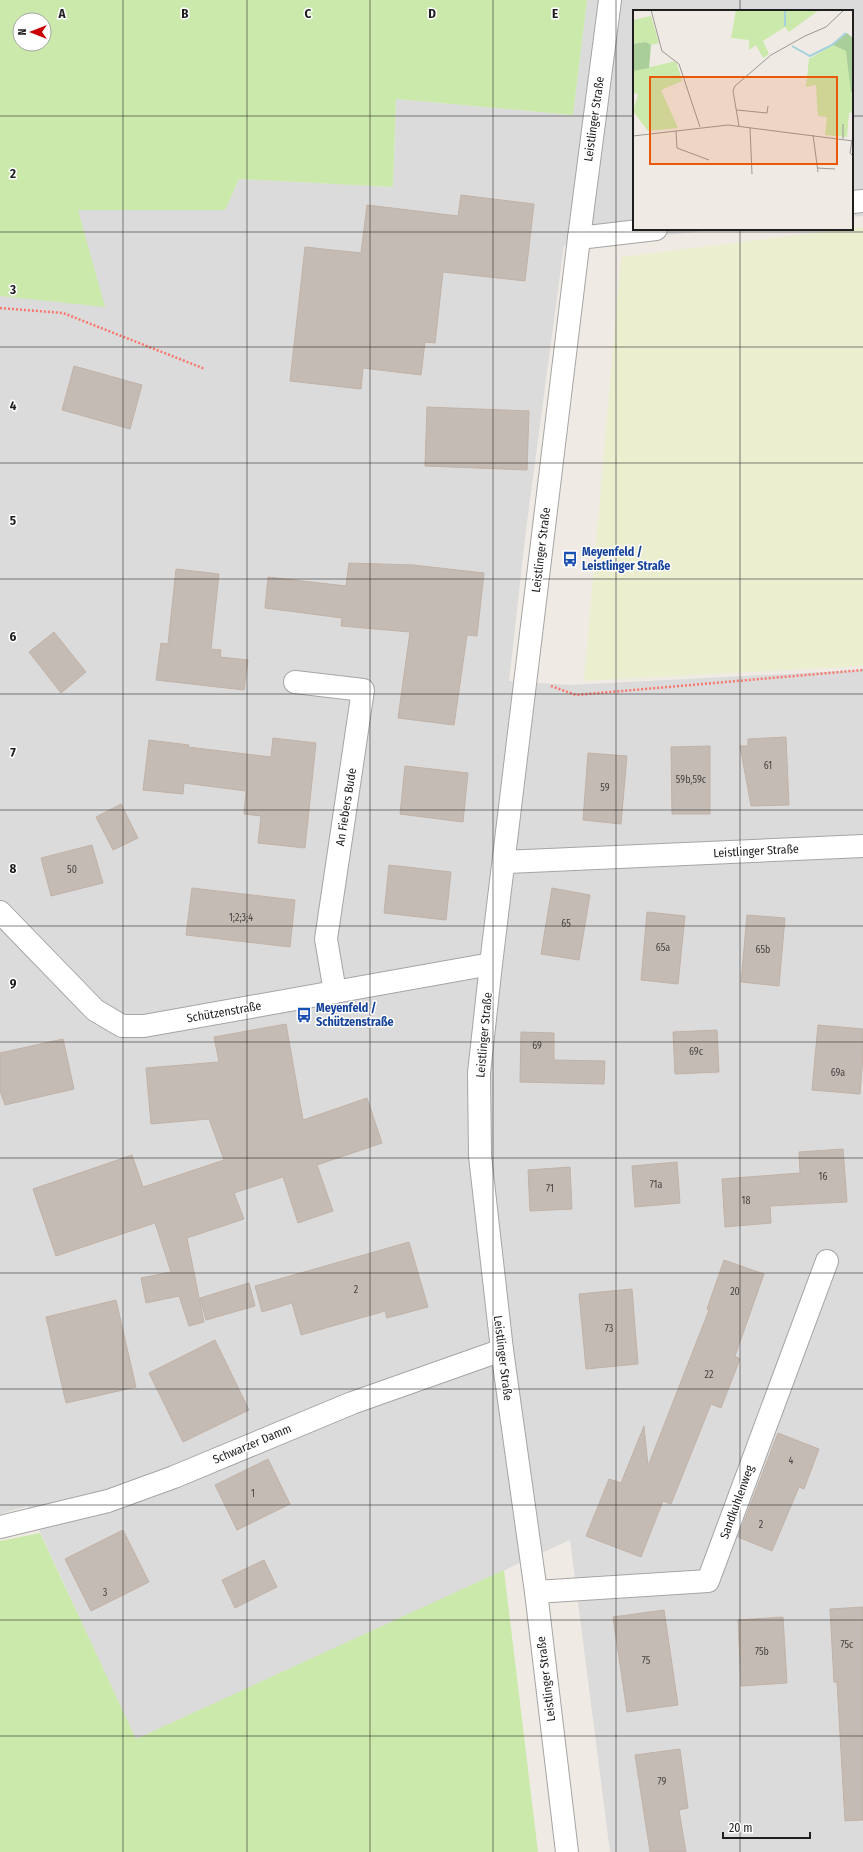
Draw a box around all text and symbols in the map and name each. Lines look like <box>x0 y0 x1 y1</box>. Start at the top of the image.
text: A <box>57 6 66 21</box>
text: B <box>181 6 189 21</box>
text: C <box>305 6 312 21</box>
text: D <box>428 6 436 21</box>
text: E <box>552 6 558 21</box>
inset map <box>633 10 853 230</box>
north arrow <box>12 12 52 52</box>
text: N <box>16 29 29 35</box>
street label: Leistlinger Straße <box>581 76 607 162</box>
text: 2 <box>9 166 16 181</box>
text: 3 <box>9 282 16 297</box>
text: 4 <box>10 398 17 413</box>
street label: Leistlinger Straße <box>529 507 553 593</box>
text: 5 <box>10 513 16 528</box>
place label: Meyenfeld / Leistlinger Straße <box>582 545 670 573</box>
bus stop icon: Meyenfeld / Leistlinger Straße <box>561 550 579 568</box>
text: 6 <box>10 629 17 644</box>
text: 7 <box>10 745 16 760</box>
house number: 61 <box>764 760 772 772</box>
street label: An Fiebers Bude <box>333 767 359 847</box>
house number: 59b,59c <box>676 774 707 786</box>
house number: 59 <box>600 782 610 794</box>
street label: Leistlinger Straße <box>713 842 799 860</box>
text: 8 <box>10 861 17 876</box>
house number: 50 <box>67 864 77 876</box>
house number: 1;2;3;4 <box>229 912 253 924</box>
house number: 65 <box>561 918 571 930</box>
house number: 65a <box>656 942 670 954</box>
house number: 65b <box>756 944 770 956</box>
text: 9 <box>10 976 17 991</box>
street label: Leistlinger Straße <box>473 992 495 1078</box>
street label: Schützenstraße <box>186 999 263 1025</box>
place label: Meyenfeld / Schützenstraße <box>316 1001 394 1029</box>
bus stop icon: Meyenfeld / Schützenstraße <box>295 1006 313 1024</box>
house number: 69 <box>532 1040 542 1052</box>
house number: 69c <box>689 1046 704 1058</box>
house number: 69a <box>831 1067 845 1079</box>
house number: 16 <box>819 1171 827 1183</box>
house number: 71a <box>650 1179 662 1191</box>
house number: 71 <box>546 1183 554 1195</box>
house number: 18 <box>742 1195 750 1207</box>
house number: 2 <box>354 1284 359 1296</box>
house number: 20 <box>730 1286 740 1298</box>
street label: Leistlinger Straße <box>491 1315 515 1401</box>
house number: 73 <box>605 1323 614 1335</box>
house number: 22 <box>705 1369 714 1381</box>
street label: Schwarzer Damm <box>211 1421 293 1467</box>
house number: 4 <box>789 1455 794 1467</box>
street label: Sandkuhlenweg <box>717 1463 757 1541</box>
house number: 1 <box>251 1488 255 1500</box>
house number: 2 <box>759 1519 764 1531</box>
house number: 3 <box>103 1587 108 1599</box>
street label: Leistlinger Straße <box>534 1636 558 1722</box>
house number: 75c <box>841 1639 854 1651</box>
house number: 75b <box>755 1646 769 1658</box>
house number: 75 <box>642 1655 651 1667</box>
house number: 79 <box>658 1776 667 1788</box>
scale bar <box>723 1814 810 1840</box>
text: 20 m <box>729 1821 753 1835</box>

